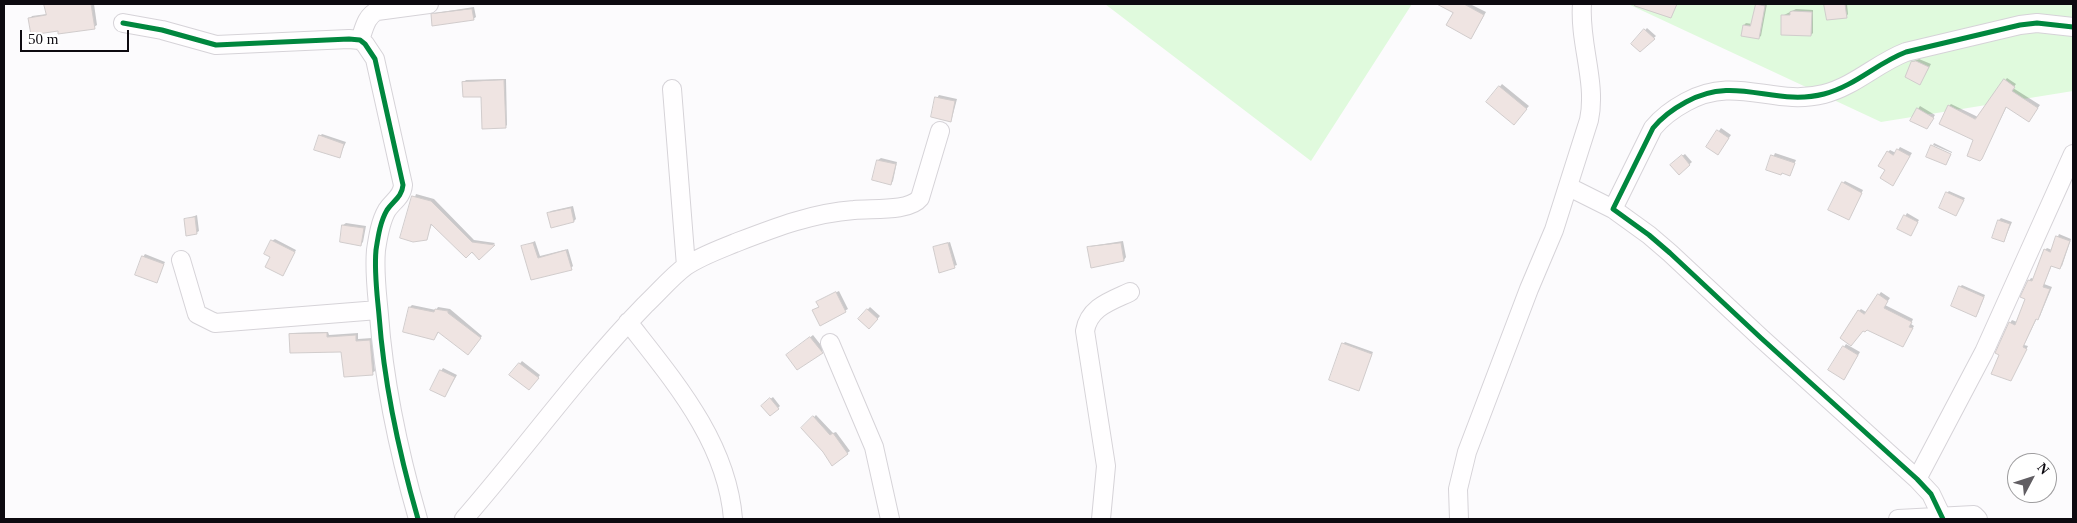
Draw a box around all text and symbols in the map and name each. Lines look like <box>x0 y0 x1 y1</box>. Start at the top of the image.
scale bar <box>22 20 131 52</box>
text: 50 m <box>28 31 58 47</box>
north arrow <box>2007 453 2057 503</box>
text: N <box>2034 460 2052 477</box>

